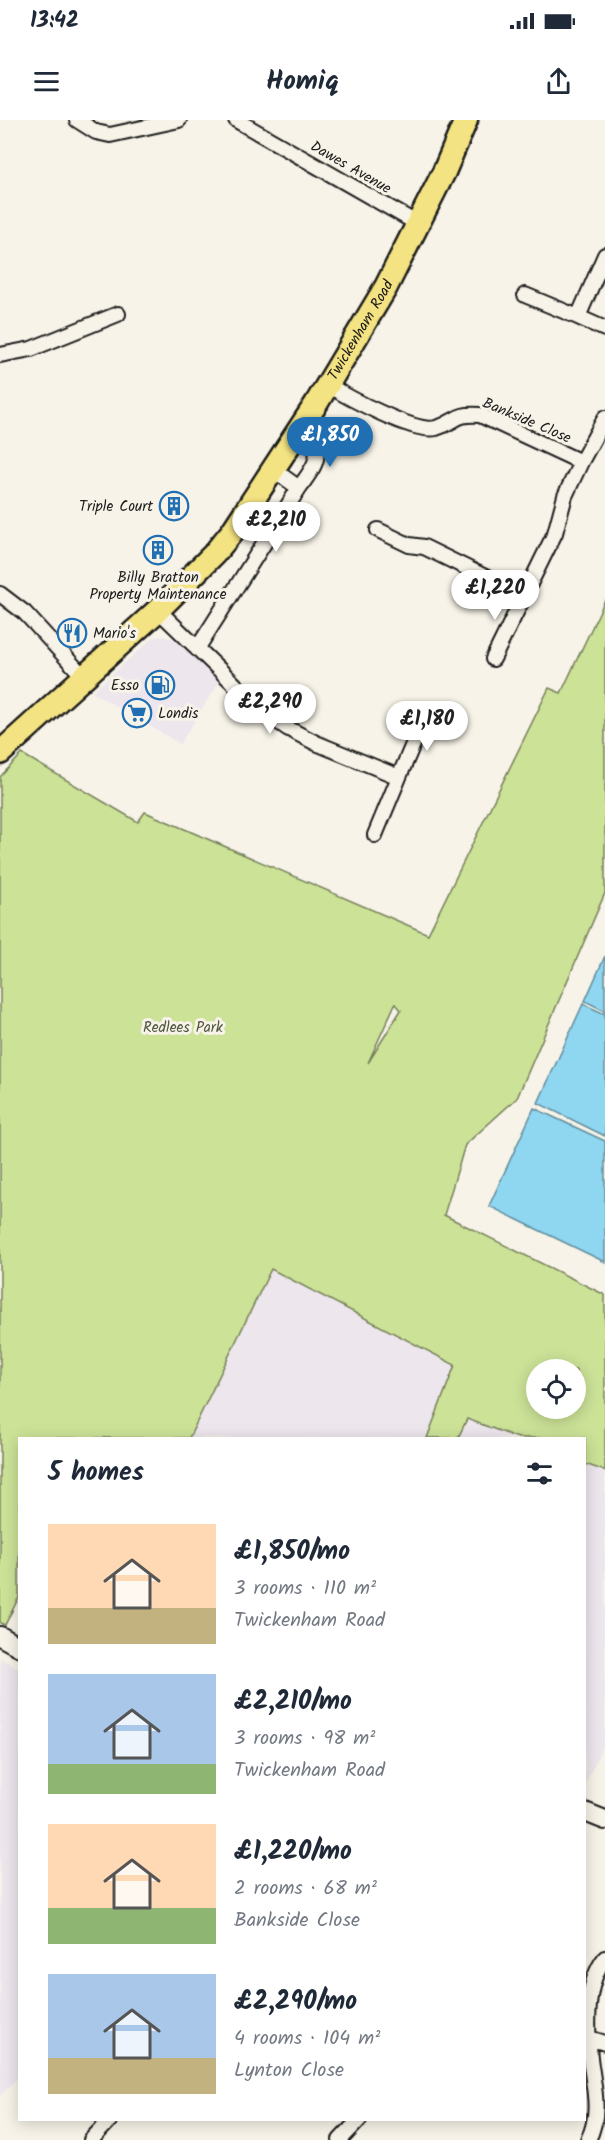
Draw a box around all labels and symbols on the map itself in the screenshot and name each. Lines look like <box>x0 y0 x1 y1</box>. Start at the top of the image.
street label: Dawes Avenue <box>305 135 396 201</box>
street label: Twickenham Road <box>322 276 401 385</box>
street label: Bankside Close <box>478 391 575 451</box>
pin: £1,850 <box>281 417 379 468</box>
building icon: Triple Court <box>158 490 190 522</box>
place label: Triple Court <box>79 495 153 519</box>
pin: £2,210 <box>227 502 325 553</box>
building icon: Billy Bratton Property Maintenance <box>142 534 174 566</box>
place label: Billy Bratton Property Maintenance <box>89 566 227 607</box>
pin: £1,220 <box>446 570 544 621</box>
restaurant icon: Mario's <box>56 617 88 649</box>
place label: Mario's <box>93 622 136 646</box>
fuel station icon: Esso <box>144 669 176 701</box>
place label: Esso <box>111 674 139 698</box>
pin: £2,290 <box>221 684 319 735</box>
supermarket icon: Londis <box>121 697 153 729</box>
pin: £1,180 <box>378 701 476 752</box>
place label: Londis <box>158 702 199 726</box>
park label: Redlees Park <box>143 1016 224 1040</box>

